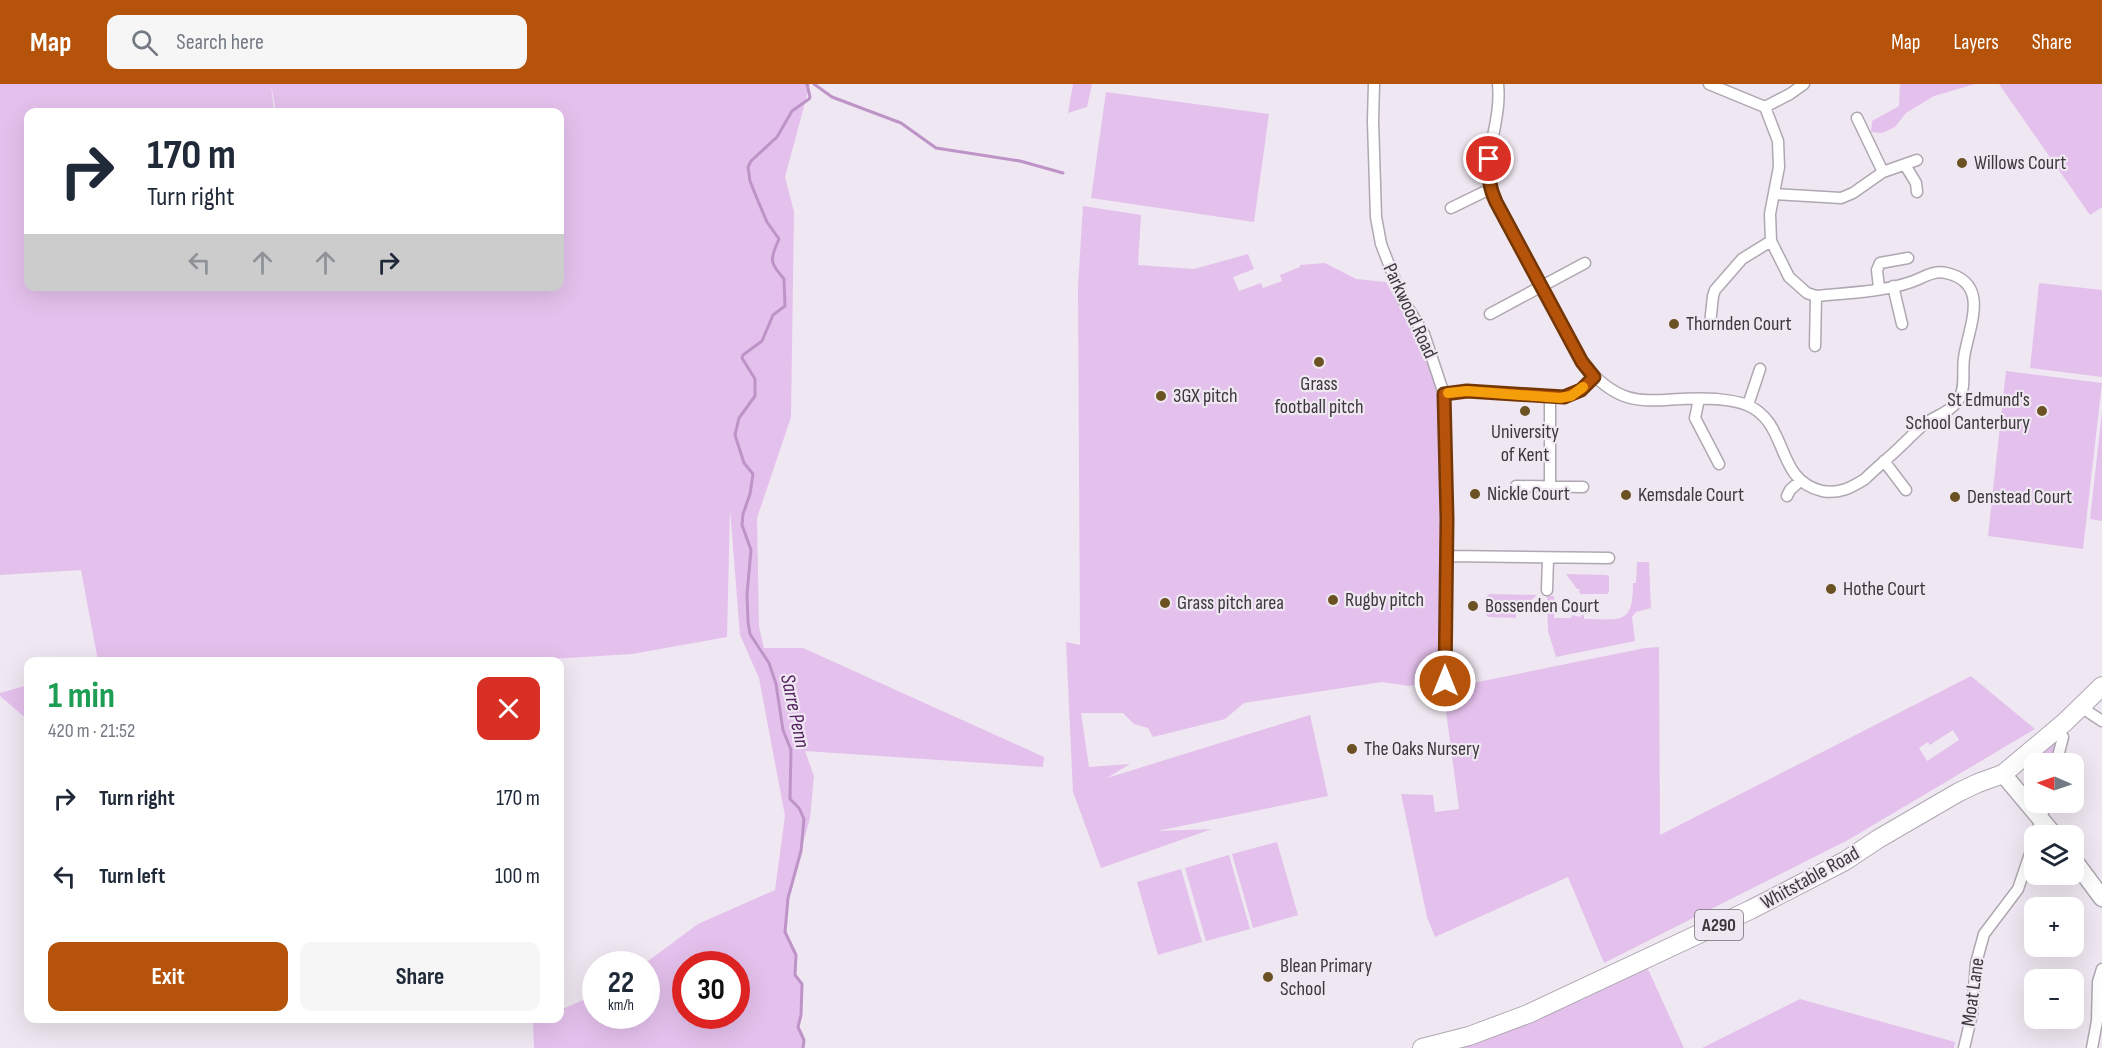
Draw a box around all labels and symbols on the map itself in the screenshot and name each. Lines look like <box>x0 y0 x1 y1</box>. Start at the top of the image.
pin <box>1463 133 1514 184</box>
place label: Willows Court <box>1974 151 2066 175</box>
marker: Willows Court <box>1955 156 1969 170</box>
street label: Parkwood Road <box>1378 260 1442 362</box>
place label: Thornden Court <box>1686 312 1791 336</box>
marker: Thornden Court <box>1667 317 1681 331</box>
marker: Grass football pitch <box>1312 355 1326 369</box>
place label: Grass football pitch <box>1274 372 1364 419</box>
place label: 3GX pitch <box>1173 384 1237 408</box>
place label: St Edmund's School Canterbury <box>1906 388 2030 435</box>
marker: 3GX pitch <box>1154 389 1168 403</box>
marker: University of Kent <box>1518 404 1532 418</box>
marker: St Edmund's School Canterbury <box>2035 404 2049 418</box>
place label: University of Kent <box>1491 420 1559 467</box>
place label: Nickle Court <box>1487 482 1570 506</box>
place label: Kemsdale Court <box>1638 483 1744 507</box>
place label: Denstead Court <box>1967 485 2072 509</box>
marker: Nickle Court <box>1468 487 1482 501</box>
marker: Kemsdale Court <box>1619 488 1633 502</box>
marker: Denstead Court <box>1948 490 1962 504</box>
place label: Hothe Court <box>1843 577 1926 601</box>
marker: Hothe Court <box>1824 582 1838 596</box>
place label: Rugby pitch <box>1345 588 1424 612</box>
place label: Grass pitch area <box>1177 591 1284 615</box>
marker: Rugby pitch <box>1326 593 1340 607</box>
place label: Bossenden Court <box>1485 594 1599 618</box>
marker: Grass pitch area <box>1158 596 1172 610</box>
marker: Bossenden Court <box>1466 599 1480 613</box>
position arrow <box>1413 649 1477 713</box>
water label: Sarre Penn <box>775 672 815 750</box>
place label: The Oaks Nursery <box>1364 737 1480 761</box>
marker: The Oaks Nursery <box>1345 742 1359 756</box>
north arrow <box>2024 753 2084 813</box>
street label: Whitstable Road <box>1757 841 1863 915</box>
road number: A290 <box>1695 910 1743 940</box>
speed limit sign: 30 <box>672 951 750 1029</box>
place label: Blean Primary School <box>1280 954 1372 1001</box>
street label: Moat Lane <box>1956 956 1990 1028</box>
marker: Blean Primary School <box>1261 970 1275 984</box>

